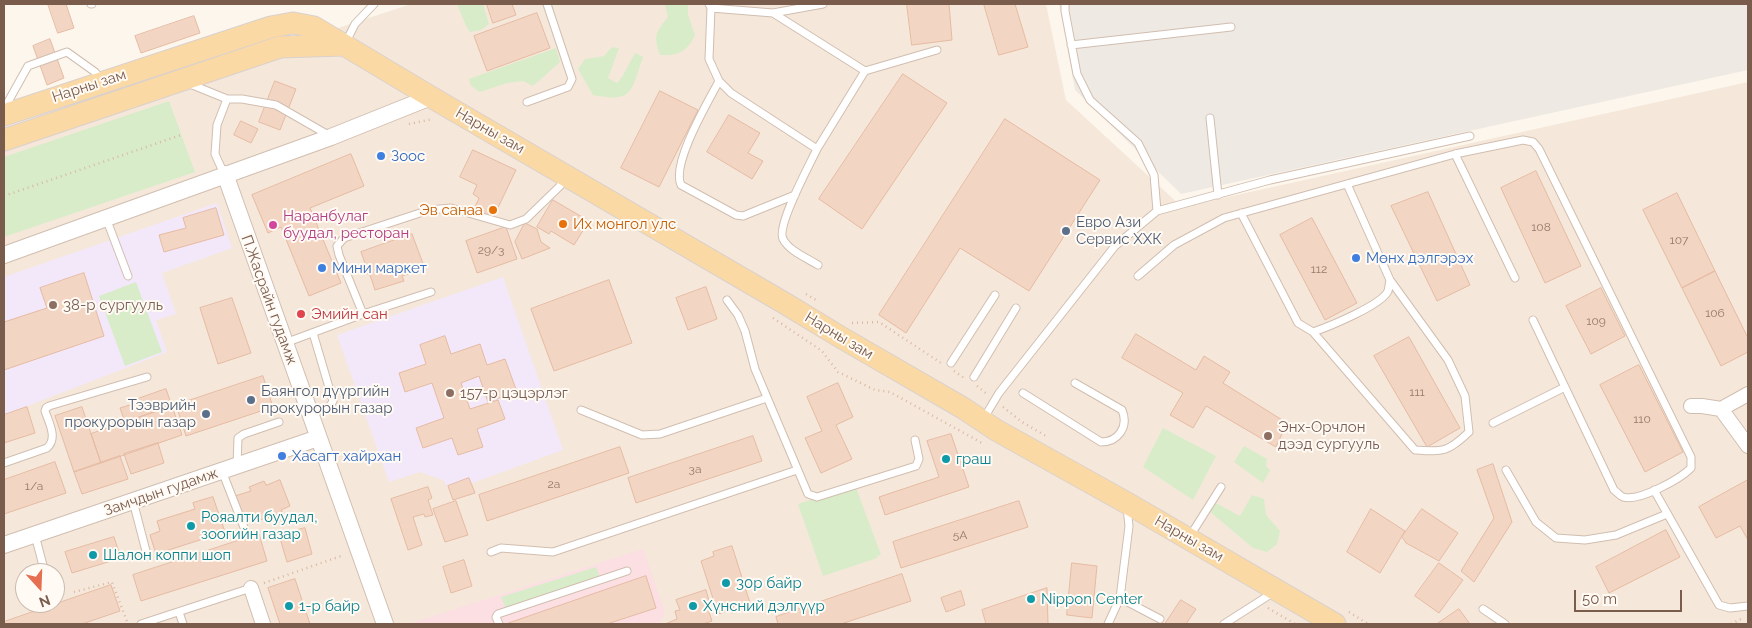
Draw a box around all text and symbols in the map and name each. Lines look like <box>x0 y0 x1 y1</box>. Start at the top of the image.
street label: Нарны зам <box>50 66 128 106</box>
street label: Нарны зам <box>452 104 528 158</box>
place label: Зоос <box>391 147 425 165</box>
marker: Зоос <box>375 150 387 162</box>
place label: Эв санаа <box>419 201 483 219</box>
marker: Эв санаа <box>487 204 499 216</box>
place label: Наранбулаг буудал, ресторан <box>283 207 409 242</box>
place label: Евро Ази Сервис ХХК <box>1076 213 1162 248</box>
place label: Их монгол улс <box>573 215 676 233</box>
marker: Их монгол улс <box>557 218 569 230</box>
marker: Наранбулаг буудал, ресторан <box>267 219 279 231</box>
house number: 108 <box>1531 220 1551 234</box>
marker: Евро Ази Сервис ХХК <box>1060 225 1072 237</box>
street label: П.Жасрайн гудамж <box>237 233 301 367</box>
house number: 107 <box>1670 233 1688 247</box>
house number: 29/3 <box>478 243 504 257</box>
place label: Мөнх дэлгэрэх <box>1366 249 1473 267</box>
marker: Мөнх дэлгэрэх <box>1350 252 1362 264</box>
place label: Мини маркет <box>332 259 427 277</box>
marker: Мини маркет <box>316 262 328 274</box>
house number: 112 <box>1311 262 1327 276</box>
place label: 38-р сургууль <box>63 296 163 314</box>
marker: 38-р сургууль <box>47 299 59 311</box>
place label: Эмийн сан <box>311 305 388 323</box>
house number: 106 <box>1705 306 1725 320</box>
marker: Эмийн сан <box>295 308 307 320</box>
street label: Нарны зам <box>801 309 877 363</box>
house number: 109 <box>1586 314 1606 328</box>
place label: Баянгол дүүргийн прокурорын газар <box>261 382 392 417</box>
place label: 157-р цэцэрлэг <box>460 384 568 402</box>
house number: 111 <box>1409 385 1425 399</box>
marker: 157-р цэцэрлэг <box>444 387 456 399</box>
marker: Баянгол дүүргийн прокурорын газар <box>245 394 257 406</box>
place label: Тээврийн прокурорын газар <box>65 396 196 431</box>
marker: Тээврийн прокурорын газар <box>200 408 212 420</box>
house number: 110 <box>1633 412 1651 426</box>
place label: Энх-Орчлон дээд сургууль <box>1278 418 1380 453</box>
marker: Энх-Орчлон дээд сургууль <box>1262 430 1274 442</box>
place label: Хасагт хайрхан <box>292 447 401 465</box>
marker: Хасагт хайрхан <box>276 450 288 462</box>
place label: граш <box>956 450 991 468</box>
marker: граш <box>940 453 952 465</box>
house number: 3а <box>689 462 701 476</box>
street label: Замчдын гудамж <box>102 464 220 520</box>
house number: 2a <box>548 477 560 491</box>
house number: 1/a <box>25 479 43 493</box>
place label: Рояалти буудал, зоогийн газар <box>201 508 318 543</box>
street label: Нарны зам <box>1151 512 1227 566</box>
marker: Рояалти буудал, зоогийн газар <box>185 520 197 532</box>
house number: 5А <box>953 528 967 542</box>
place label: Шалон коппи шоп <box>103 546 231 564</box>
marker: Шалон коппи шоп <box>87 549 99 561</box>
north arrow <box>15 563 65 613</box>
place label: 30р байр <box>736 574 802 592</box>
marker: 30р байр <box>720 577 732 589</box>
scale bar <box>1577 580 1684 612</box>
place label: Nippon Center <box>1041 590 1143 608</box>
text: 50 m <box>1582 590 1617 608</box>
text: N <box>37 592 53 611</box>
marker: Nippon Center <box>1025 593 1037 605</box>
place label: 1-р байр <box>299 597 360 615</box>
place label: Хүнсний дэлгүүр <box>703 597 825 615</box>
marker: 1-р байр <box>283 600 295 612</box>
marker: Хүнсний дэлгүүр <box>687 600 699 612</box>

